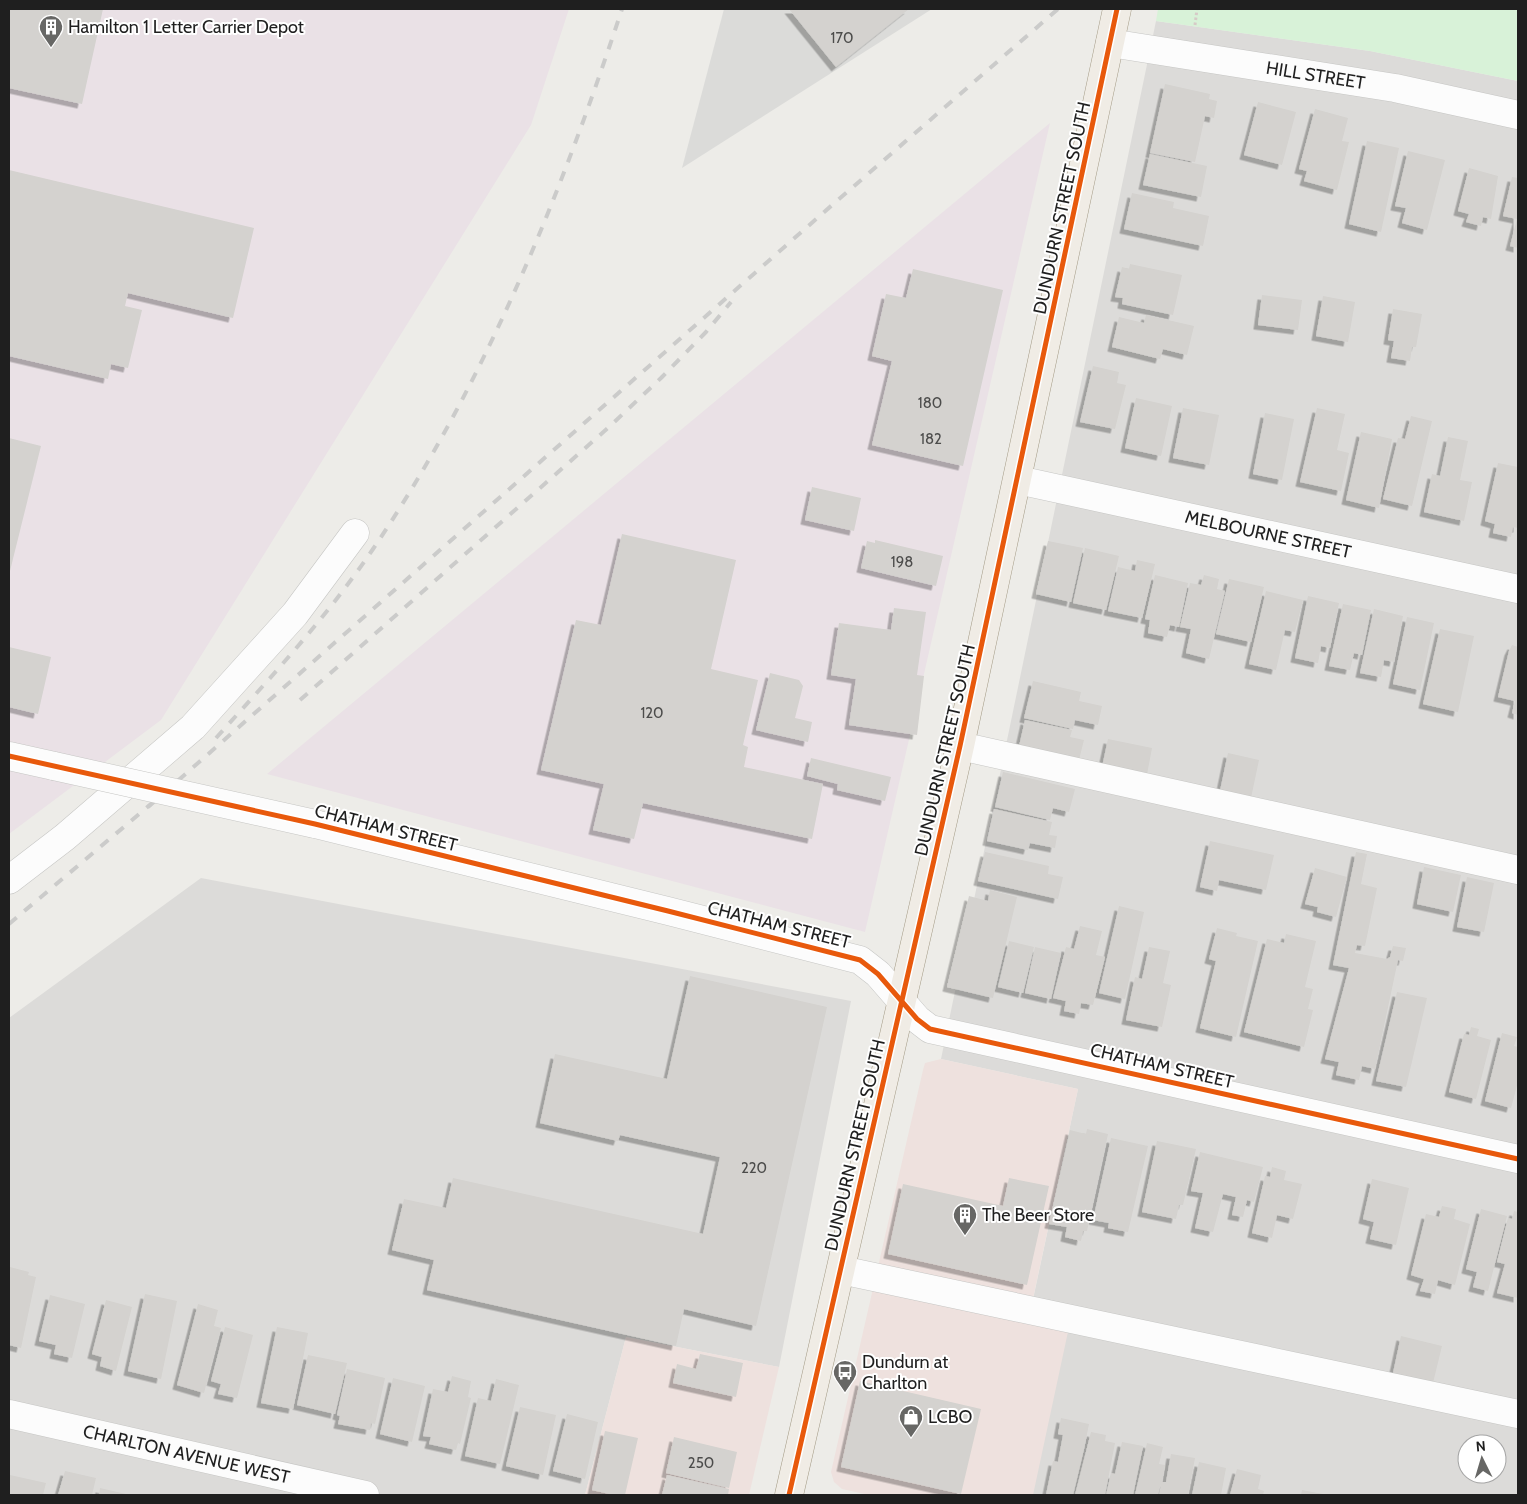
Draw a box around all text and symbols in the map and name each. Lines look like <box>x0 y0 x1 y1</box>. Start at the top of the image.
building icon: Hamilton 1 Letter Carrier Depot <box>38 14 64 48</box>
place label: Hamilton 1 Letter Carrier Depot <box>68 16 304 38</box>
house number: 170 <box>831 29 853 47</box>
street label: HILL STREET <box>1264 57 1367 94</box>
street label: DUNDURN STREET SOUTH <box>1029 100 1095 316</box>
house number: 180 <box>918 394 942 412</box>
house number: 182 <box>920 430 942 448</box>
street label: MELBOURNE STREET <box>1183 506 1354 563</box>
house number: 198 <box>891 553 913 571</box>
street label: DUNDURN STREET SOUTH <box>910 642 980 858</box>
house number: 120 <box>640 704 664 722</box>
street label: CHATHAM STREET <box>312 800 460 856</box>
street label: CHATHAM STREET <box>705 897 853 953</box>
street label: DUNDURN STREET SOUTH <box>820 1037 890 1253</box>
street label: CHATHAM STREET <box>1088 1039 1236 1093</box>
house number: 220 <box>741 1159 767 1177</box>
building icon: The Beer Store <box>952 1202 978 1236</box>
place label: The Beer Store <box>982 1204 1094 1226</box>
place label: Dundurn at Charlton <box>862 1351 948 1394</box>
bus stop icon: Dundurn at Charlton <box>832 1359 858 1393</box>
shop icon: LCBO <box>898 1404 924 1438</box>
place label: LCBO <box>928 1406 972 1428</box>
street label: CHARLTON AVENUE WEST <box>81 1420 292 1489</box>
north arrow <box>1457 1434 1507 1484</box>
text: N <box>1475 1437 1487 1455</box>
house number: 250 <box>688 1454 714 1472</box>

